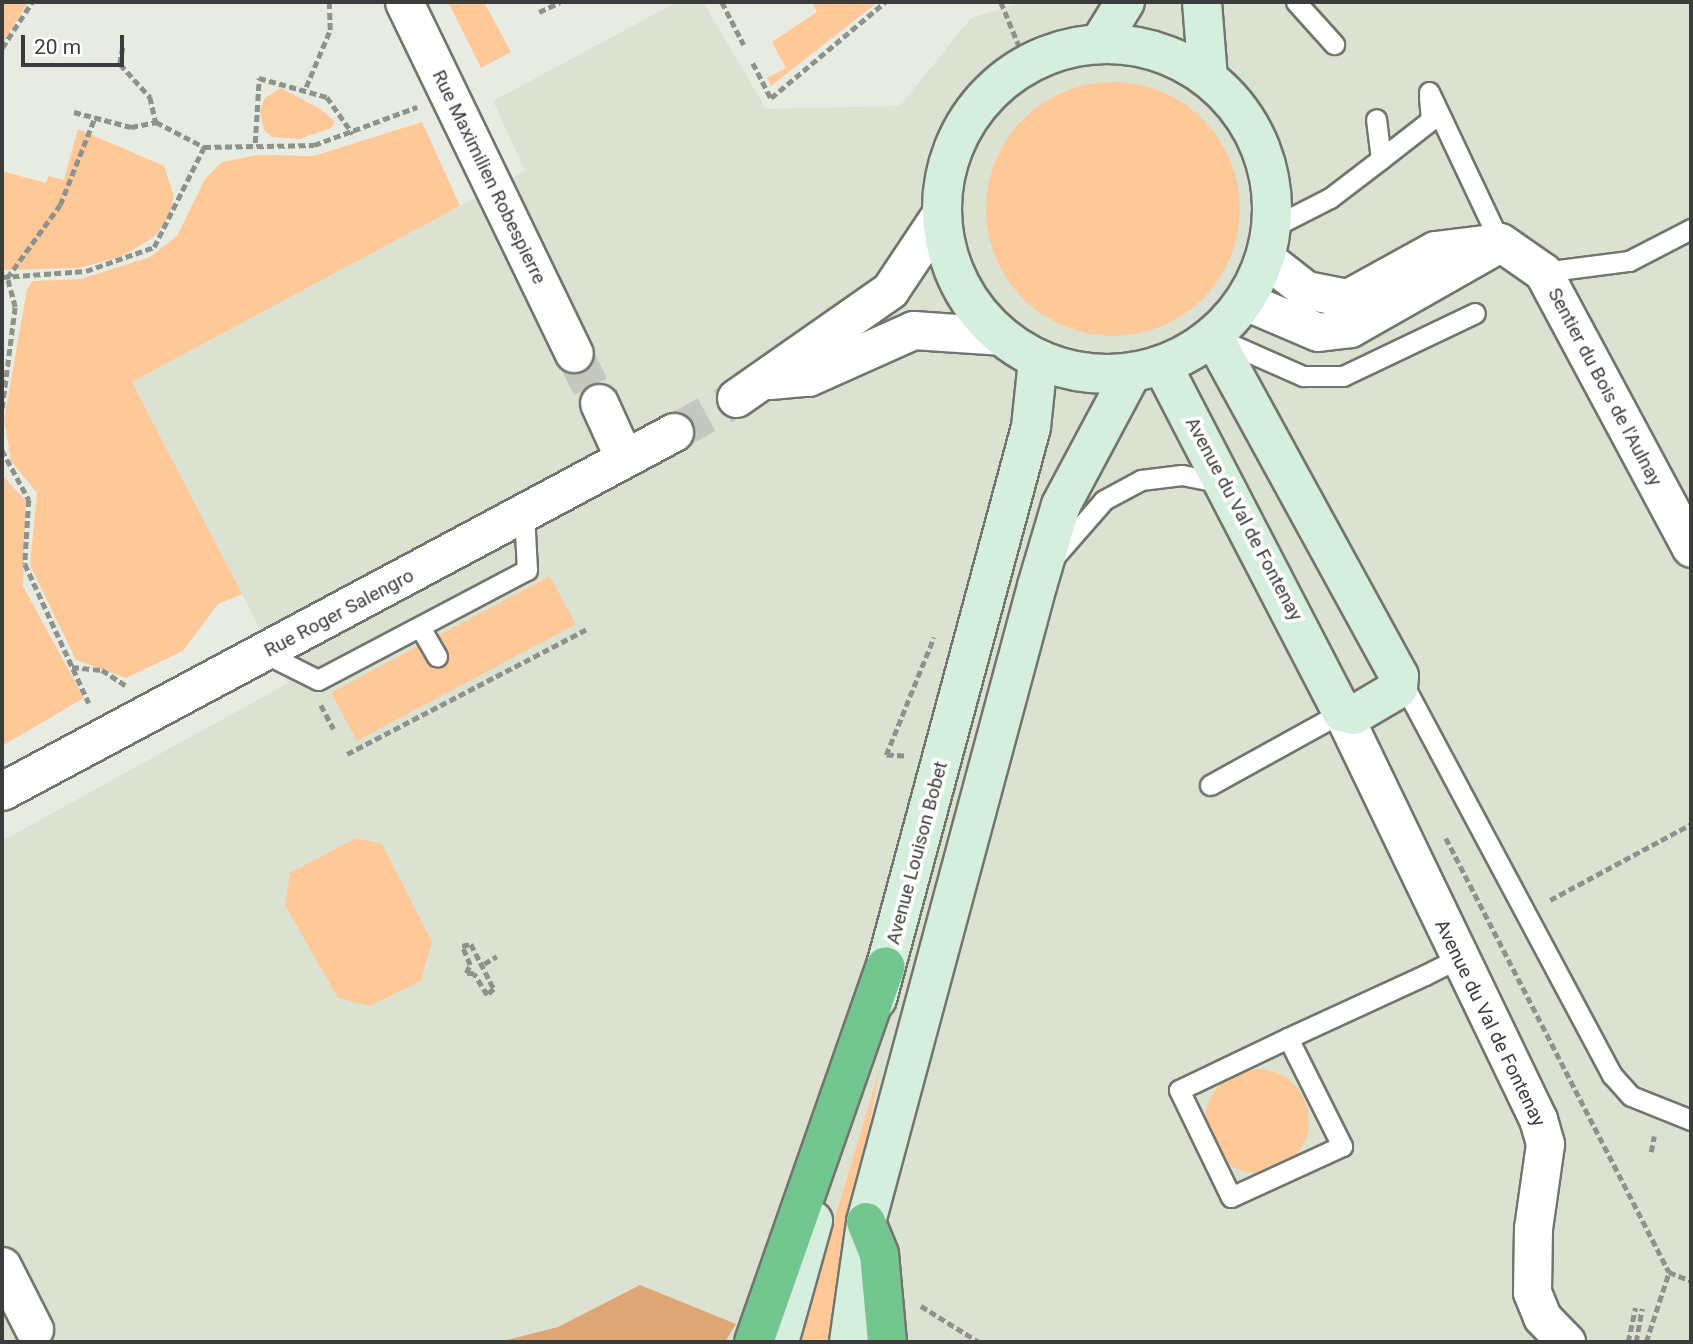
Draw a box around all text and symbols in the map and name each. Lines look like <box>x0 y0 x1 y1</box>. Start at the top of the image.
scale bar <box>24 21 128 65</box>
text: 20 m <box>34 35 81 59</box>
street label: Rue Maximilien Robespierre <box>427 66 551 288</box>
street label: Sentier du Bois de l'Aulnay <box>1543 284 1667 490</box>
street label: Avenue du Val de Fontenay <box>1181 413 1307 625</box>
street label: Rue Roger Salengro <box>260 564 418 662</box>
street label: Avenue Louison Bobet <box>882 759 952 947</box>
street label: Avenue du Val de Fontenay <box>1430 916 1550 1130</box>

